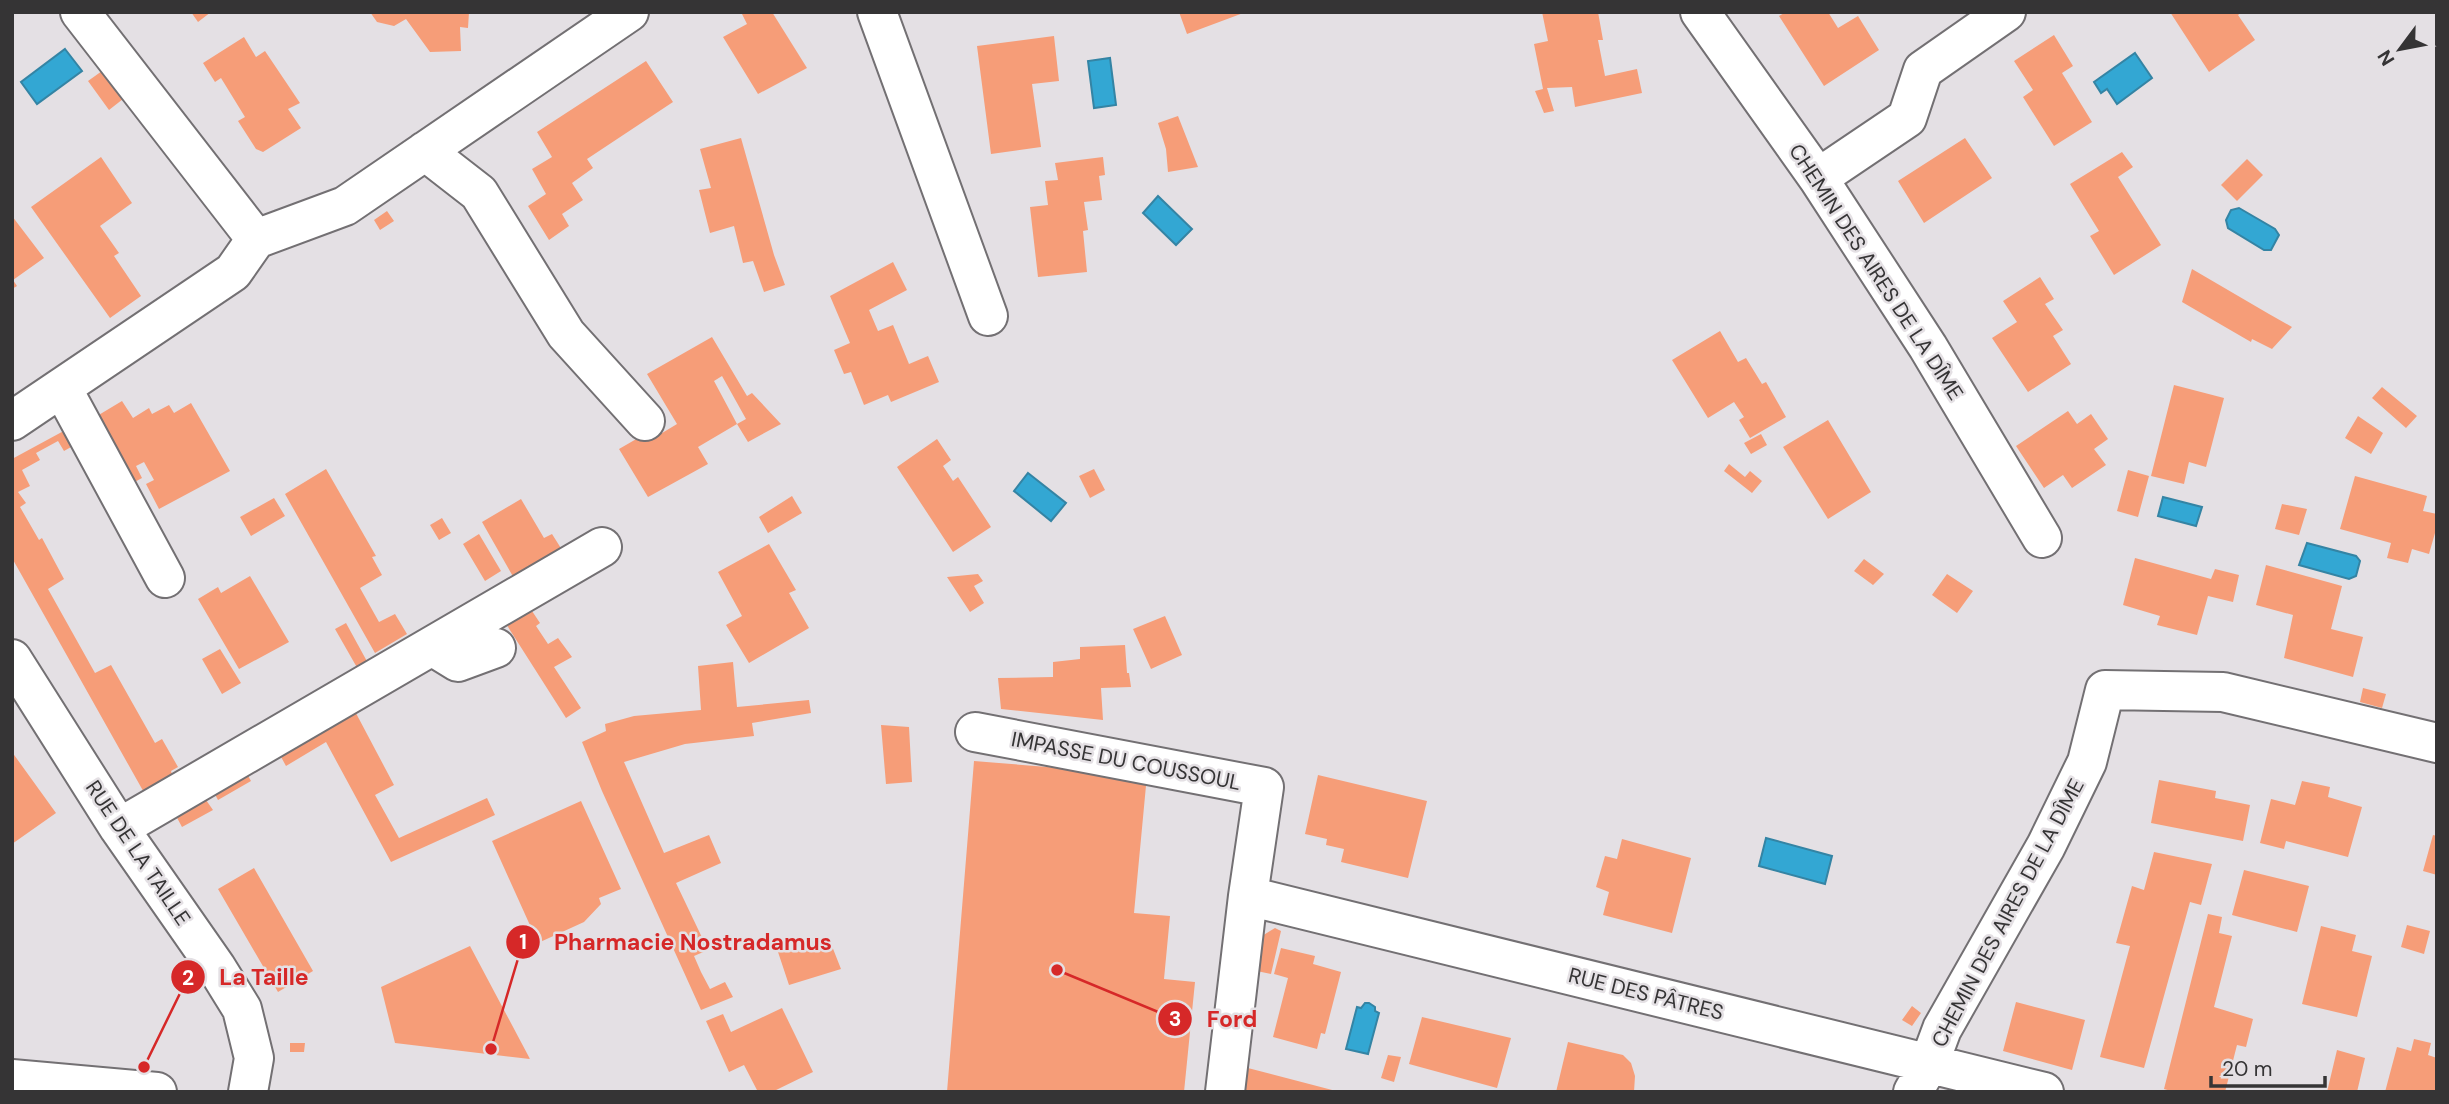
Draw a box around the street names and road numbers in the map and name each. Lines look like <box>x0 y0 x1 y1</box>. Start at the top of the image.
street label: CHEMIN DES AIRES DE LA DÎME <box>1782 138 1970 406</box>
street label: IMPASSE DU COUSSOUL <box>1009 725 1243 797</box>
street label: CHEMIN DES AIRES DE LA DÎME <box>1925 774 2091 1052</box>
street label: RUE DE LA TAILLE <box>79 775 197 931</box>
street label: RUE DES PÂTRES <box>1566 961 1726 1027</box>

